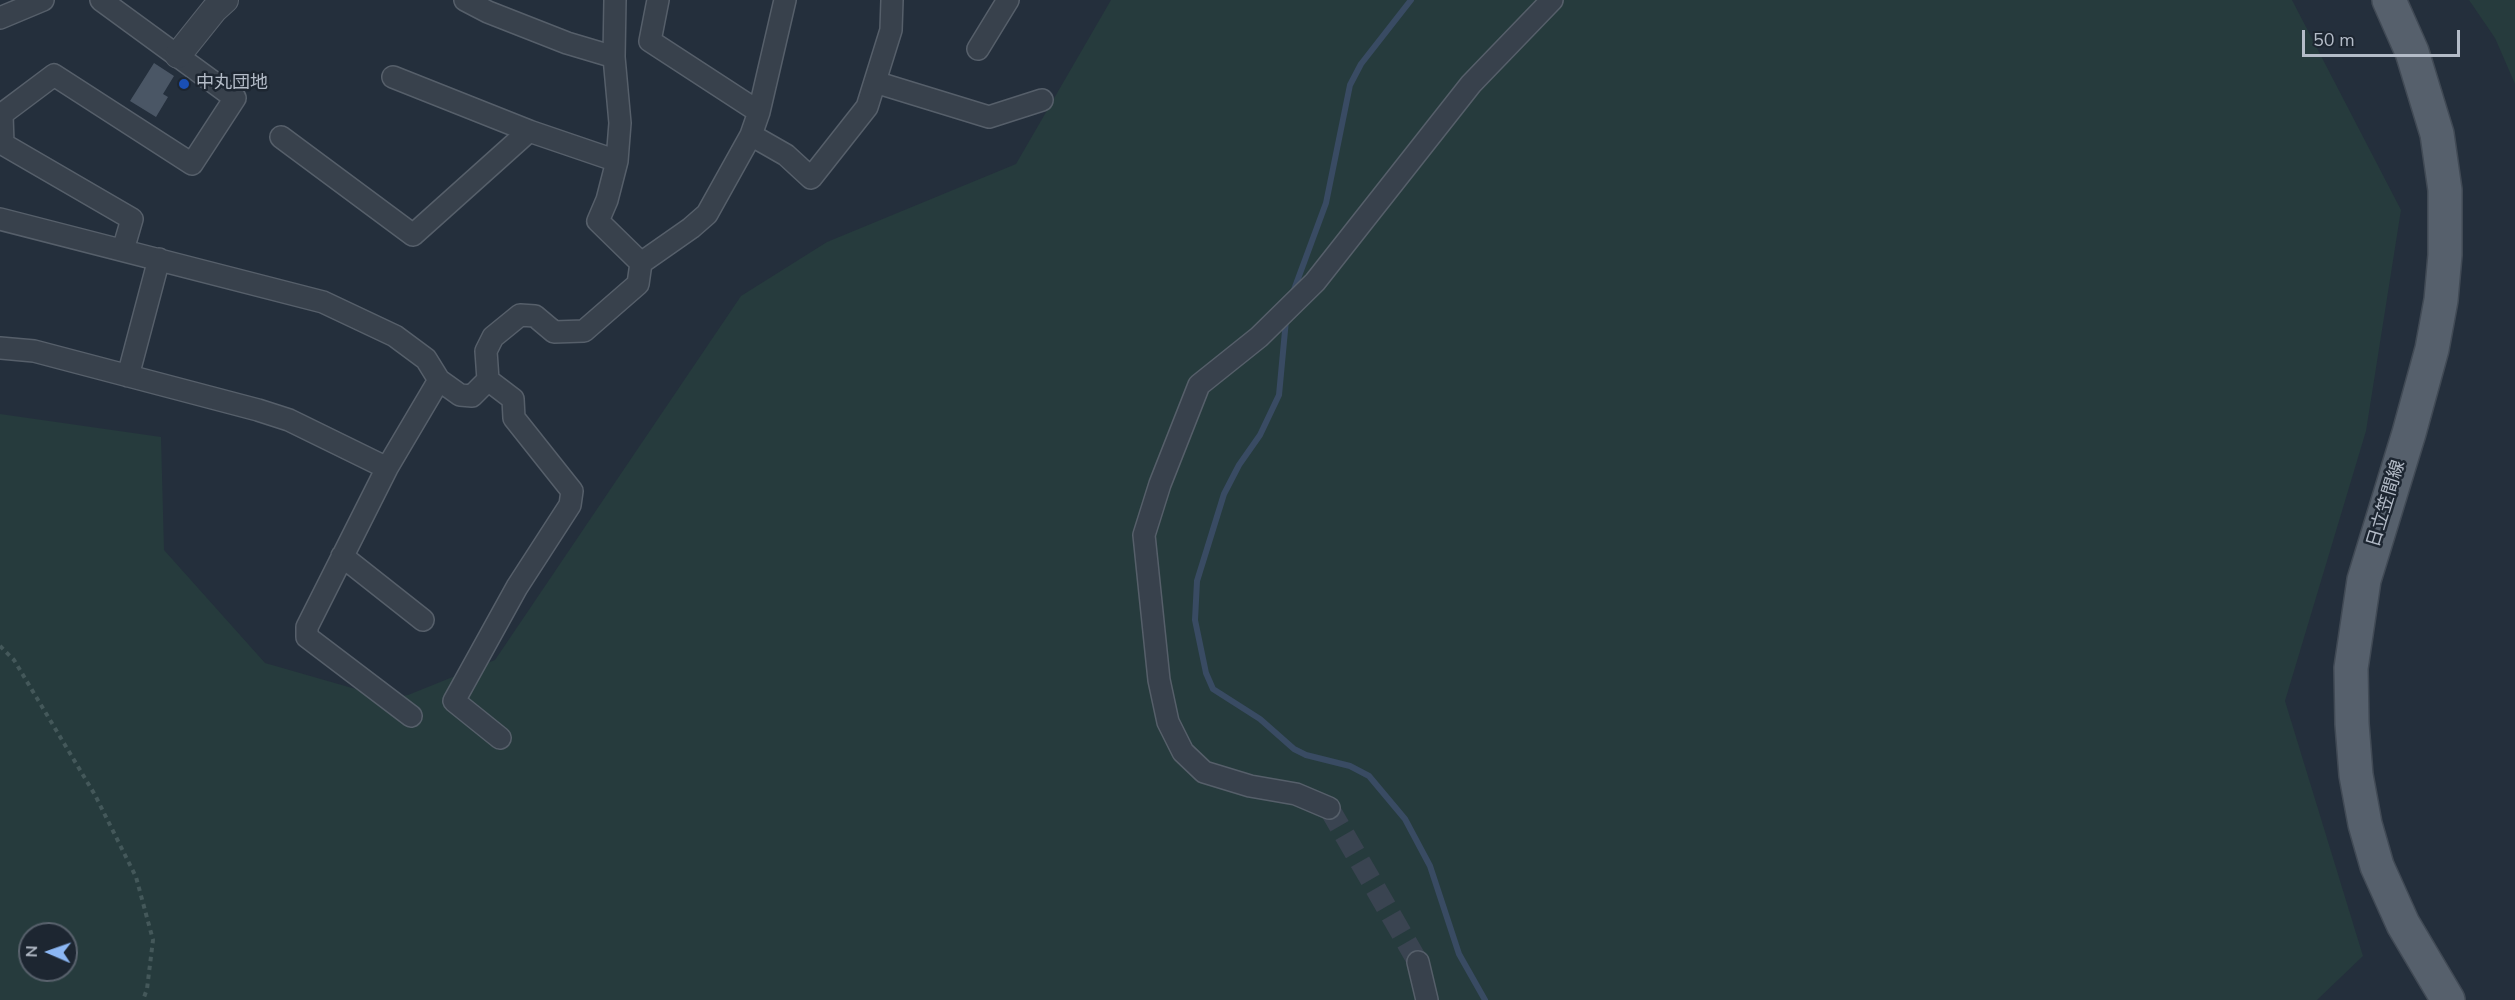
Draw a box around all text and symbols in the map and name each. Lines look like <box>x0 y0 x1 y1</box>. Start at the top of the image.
scale bar <box>2305 18 2462 56</box>
text: 50 m <box>2313 28 2355 52</box>
place label: 中丸団地 <box>196 73 268 95</box>
marker: 中丸団地 <box>177 77 191 91</box>
street label: 日立笠間線 <box>2364 458 2410 550</box>
north arrow <box>18 922 78 982</box>
text: N <box>21 945 43 958</box>

